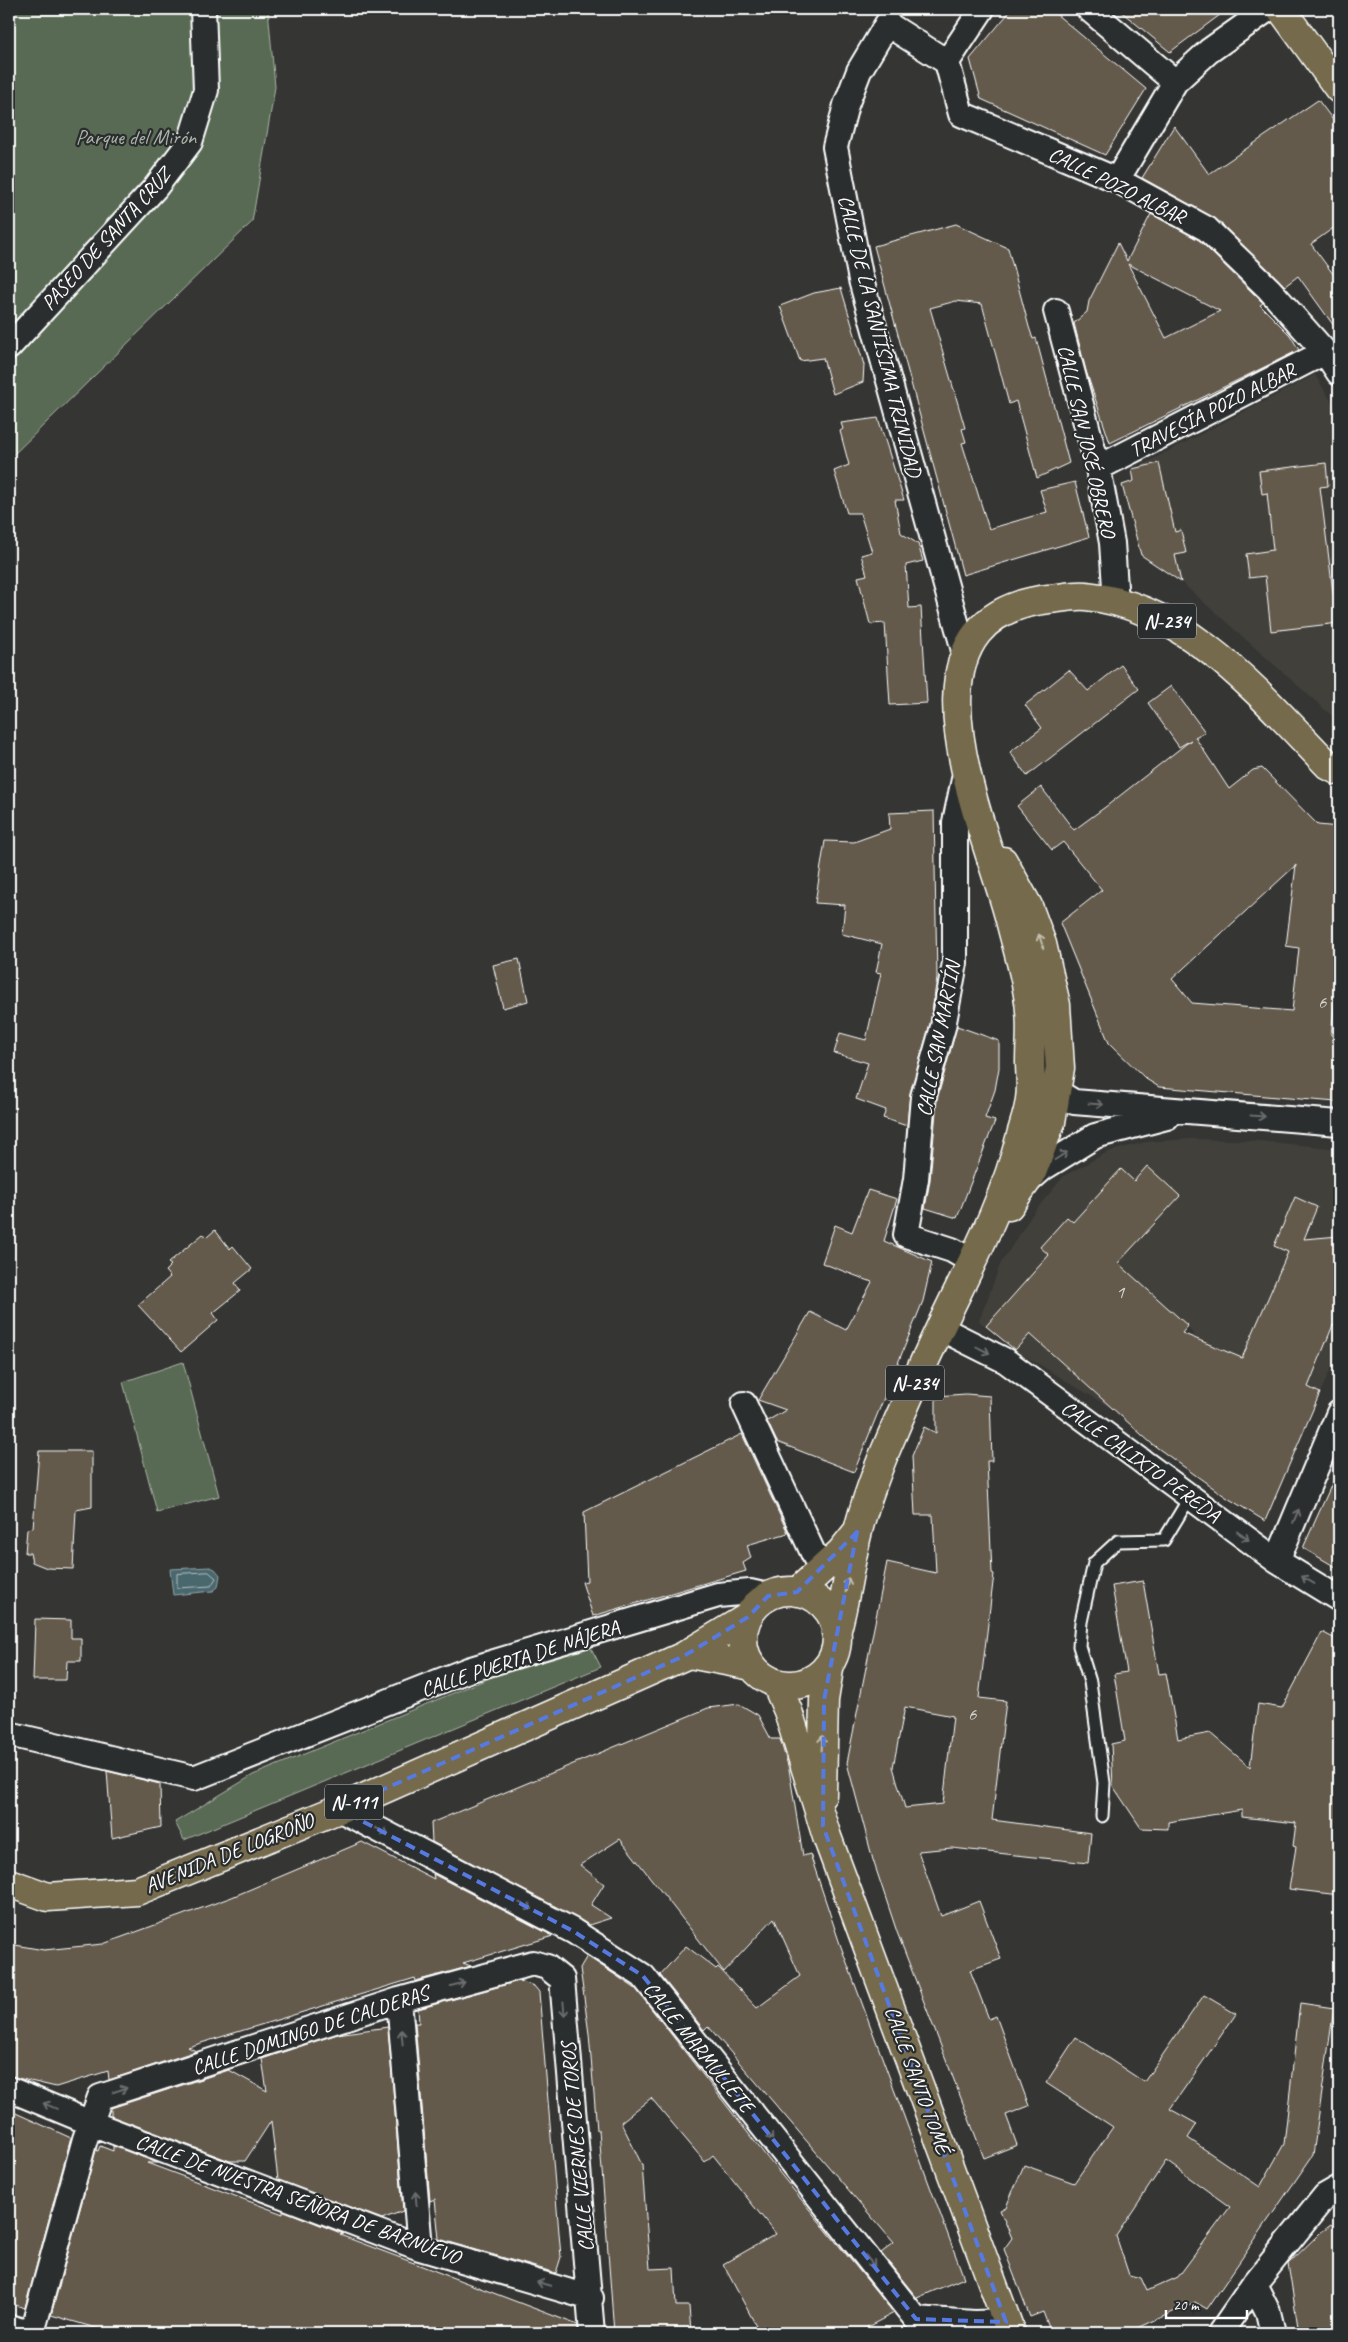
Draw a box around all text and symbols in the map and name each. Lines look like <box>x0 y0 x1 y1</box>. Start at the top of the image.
park label: Parque del Mirón <box>76 124 197 150</box>
street label: CALLE POZO ALBAR <box>1044 141 1192 230</box>
street label: PASEO DE SANTA CRUZ <box>35 160 179 315</box>
street label: CALLE DE LA SANTÍSIMA TRINIDAD <box>832 192 928 481</box>
street label: CALLE SAN JOSÉ OBRERO <box>1052 342 1122 542</box>
street label: TRAVESÍA POZO ALBAR <box>1125 356 1302 463</box>
road number: N-234 <box>1138 604 1196 638</box>
one-way arrow <box>1035 933 1045 949</box>
street label: CALLE SAN MARTÍN <box>910 956 966 1118</box>
house number: 6 <box>1318 990 1328 1014</box>
one-way arrow <box>1088 1099 1104 1109</box>
one-way arrow <box>1250 1112 1266 1121</box>
one-way arrow <box>1054 1151 1068 1161</box>
house number: 1 <box>1116 1280 1126 1304</box>
one-way arrow <box>976 1345 991 1355</box>
road number: N-234 <box>886 1366 944 1400</box>
street label: CALLE CALIXTO PEREDA <box>1056 1394 1226 1528</box>
one-way arrow <box>1292 1509 1301 1524</box>
one-way arrow <box>1236 1531 1250 1541</box>
one-way arrow <box>1302 1575 1316 1585</box>
one-way arrow <box>843 1578 853 1594</box>
street label: CALLE PUERTA DE NÁJERA <box>417 1613 623 1702</box>
house number: 6 <box>968 1702 978 1726</box>
one-way arrow <box>818 1735 827 1751</box>
road number: N-111 <box>325 1784 383 1820</box>
street label: AVENIDA DE LOGROÑO <box>141 1806 320 1899</box>
one-way arrow <box>374 1827 389 1837</box>
one-way arrow <box>519 1901 534 1911</box>
street label: CALLE MARMULLETE <box>638 1976 761 2120</box>
street label: CALLE DOMINGO DE CALDERAS <box>189 1978 435 2081</box>
one-way arrow <box>450 1978 466 1988</box>
one-way arrow <box>559 2001 569 2017</box>
street label: CALLE SANTO TOMÉ <box>879 2002 958 2160</box>
one-way arrow <box>397 2029 407 2045</box>
street label: CALLE VIERNES DE TOROS <box>555 2038 599 2253</box>
one-way arrow <box>111 2085 127 2095</box>
one-way arrow <box>43 2101 58 2111</box>
one-way arrow <box>763 2127 774 2140</box>
street label: CALLE DE NUESTRA SEÑORA DE BARNUEVO <box>132 2128 466 2271</box>
one-way arrow <box>411 2191 421 2207</box>
one-way arrow <box>864 2254 875 2267</box>
one-way arrow <box>536 2278 552 2288</box>
scale bar <box>1166 2287 1247 2319</box>
text: 20 m <box>1173 2296 1200 2315</box>

